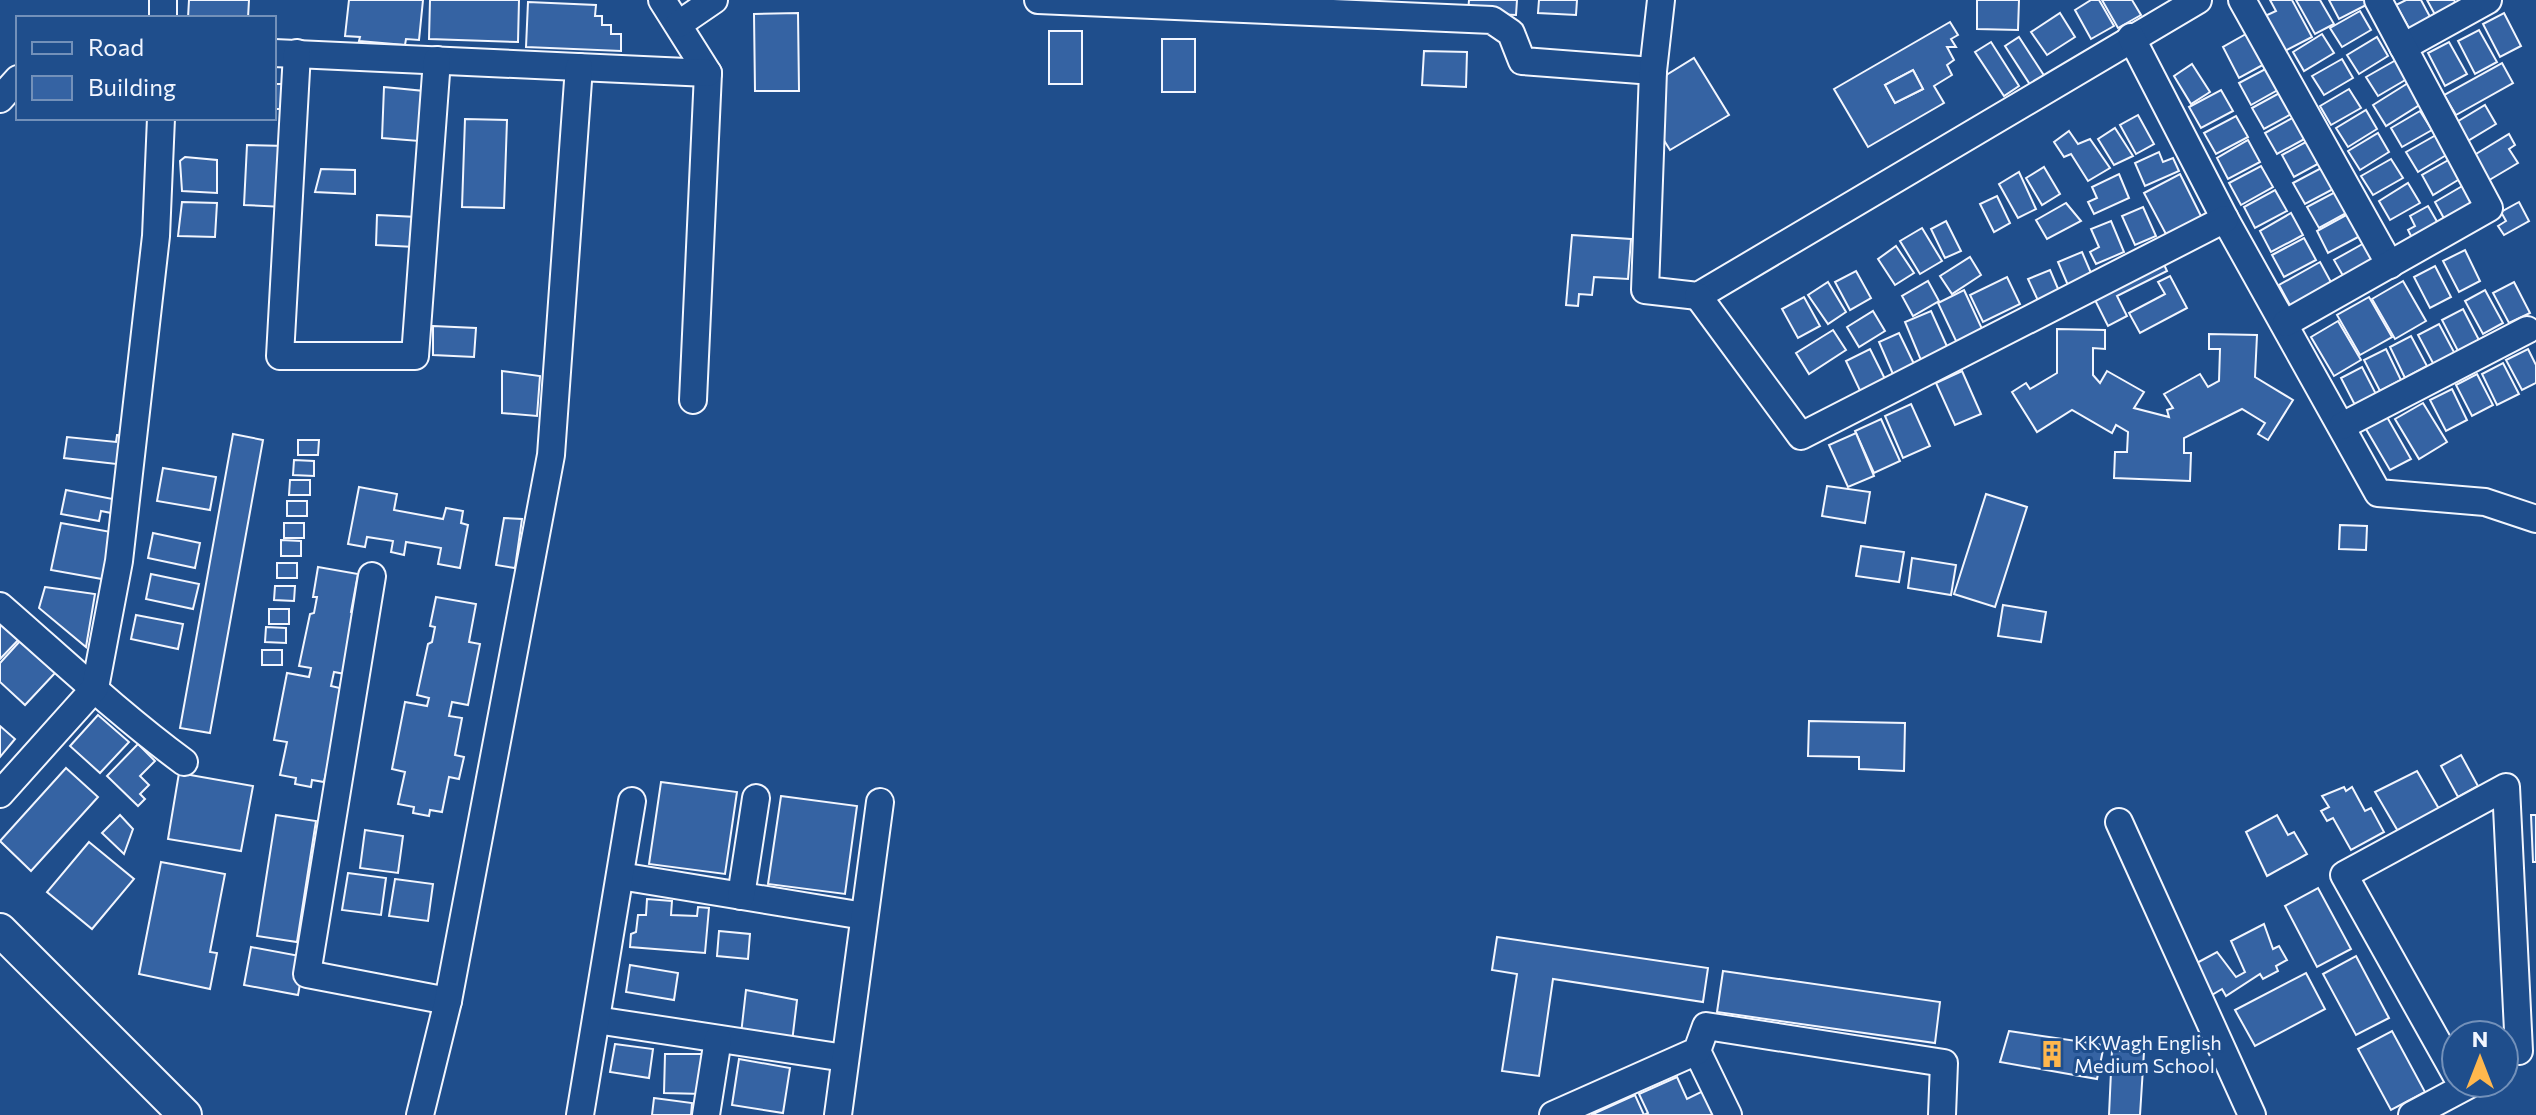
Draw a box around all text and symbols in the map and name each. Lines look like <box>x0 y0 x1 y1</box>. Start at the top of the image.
legend <box>16 16 276 120</box>
text: Road <box>88 32 144 61</box>
text: Building <box>88 72 176 101</box>
north arrow <box>2440 1019 2520 1099</box>
text: N <box>2472 1025 2488 1052</box>
place label: KKWagh English Medium School <box>2074 1030 2222 1077</box>
building icon: KKWagh English Medium School <box>2037 1039 2067 1069</box>

